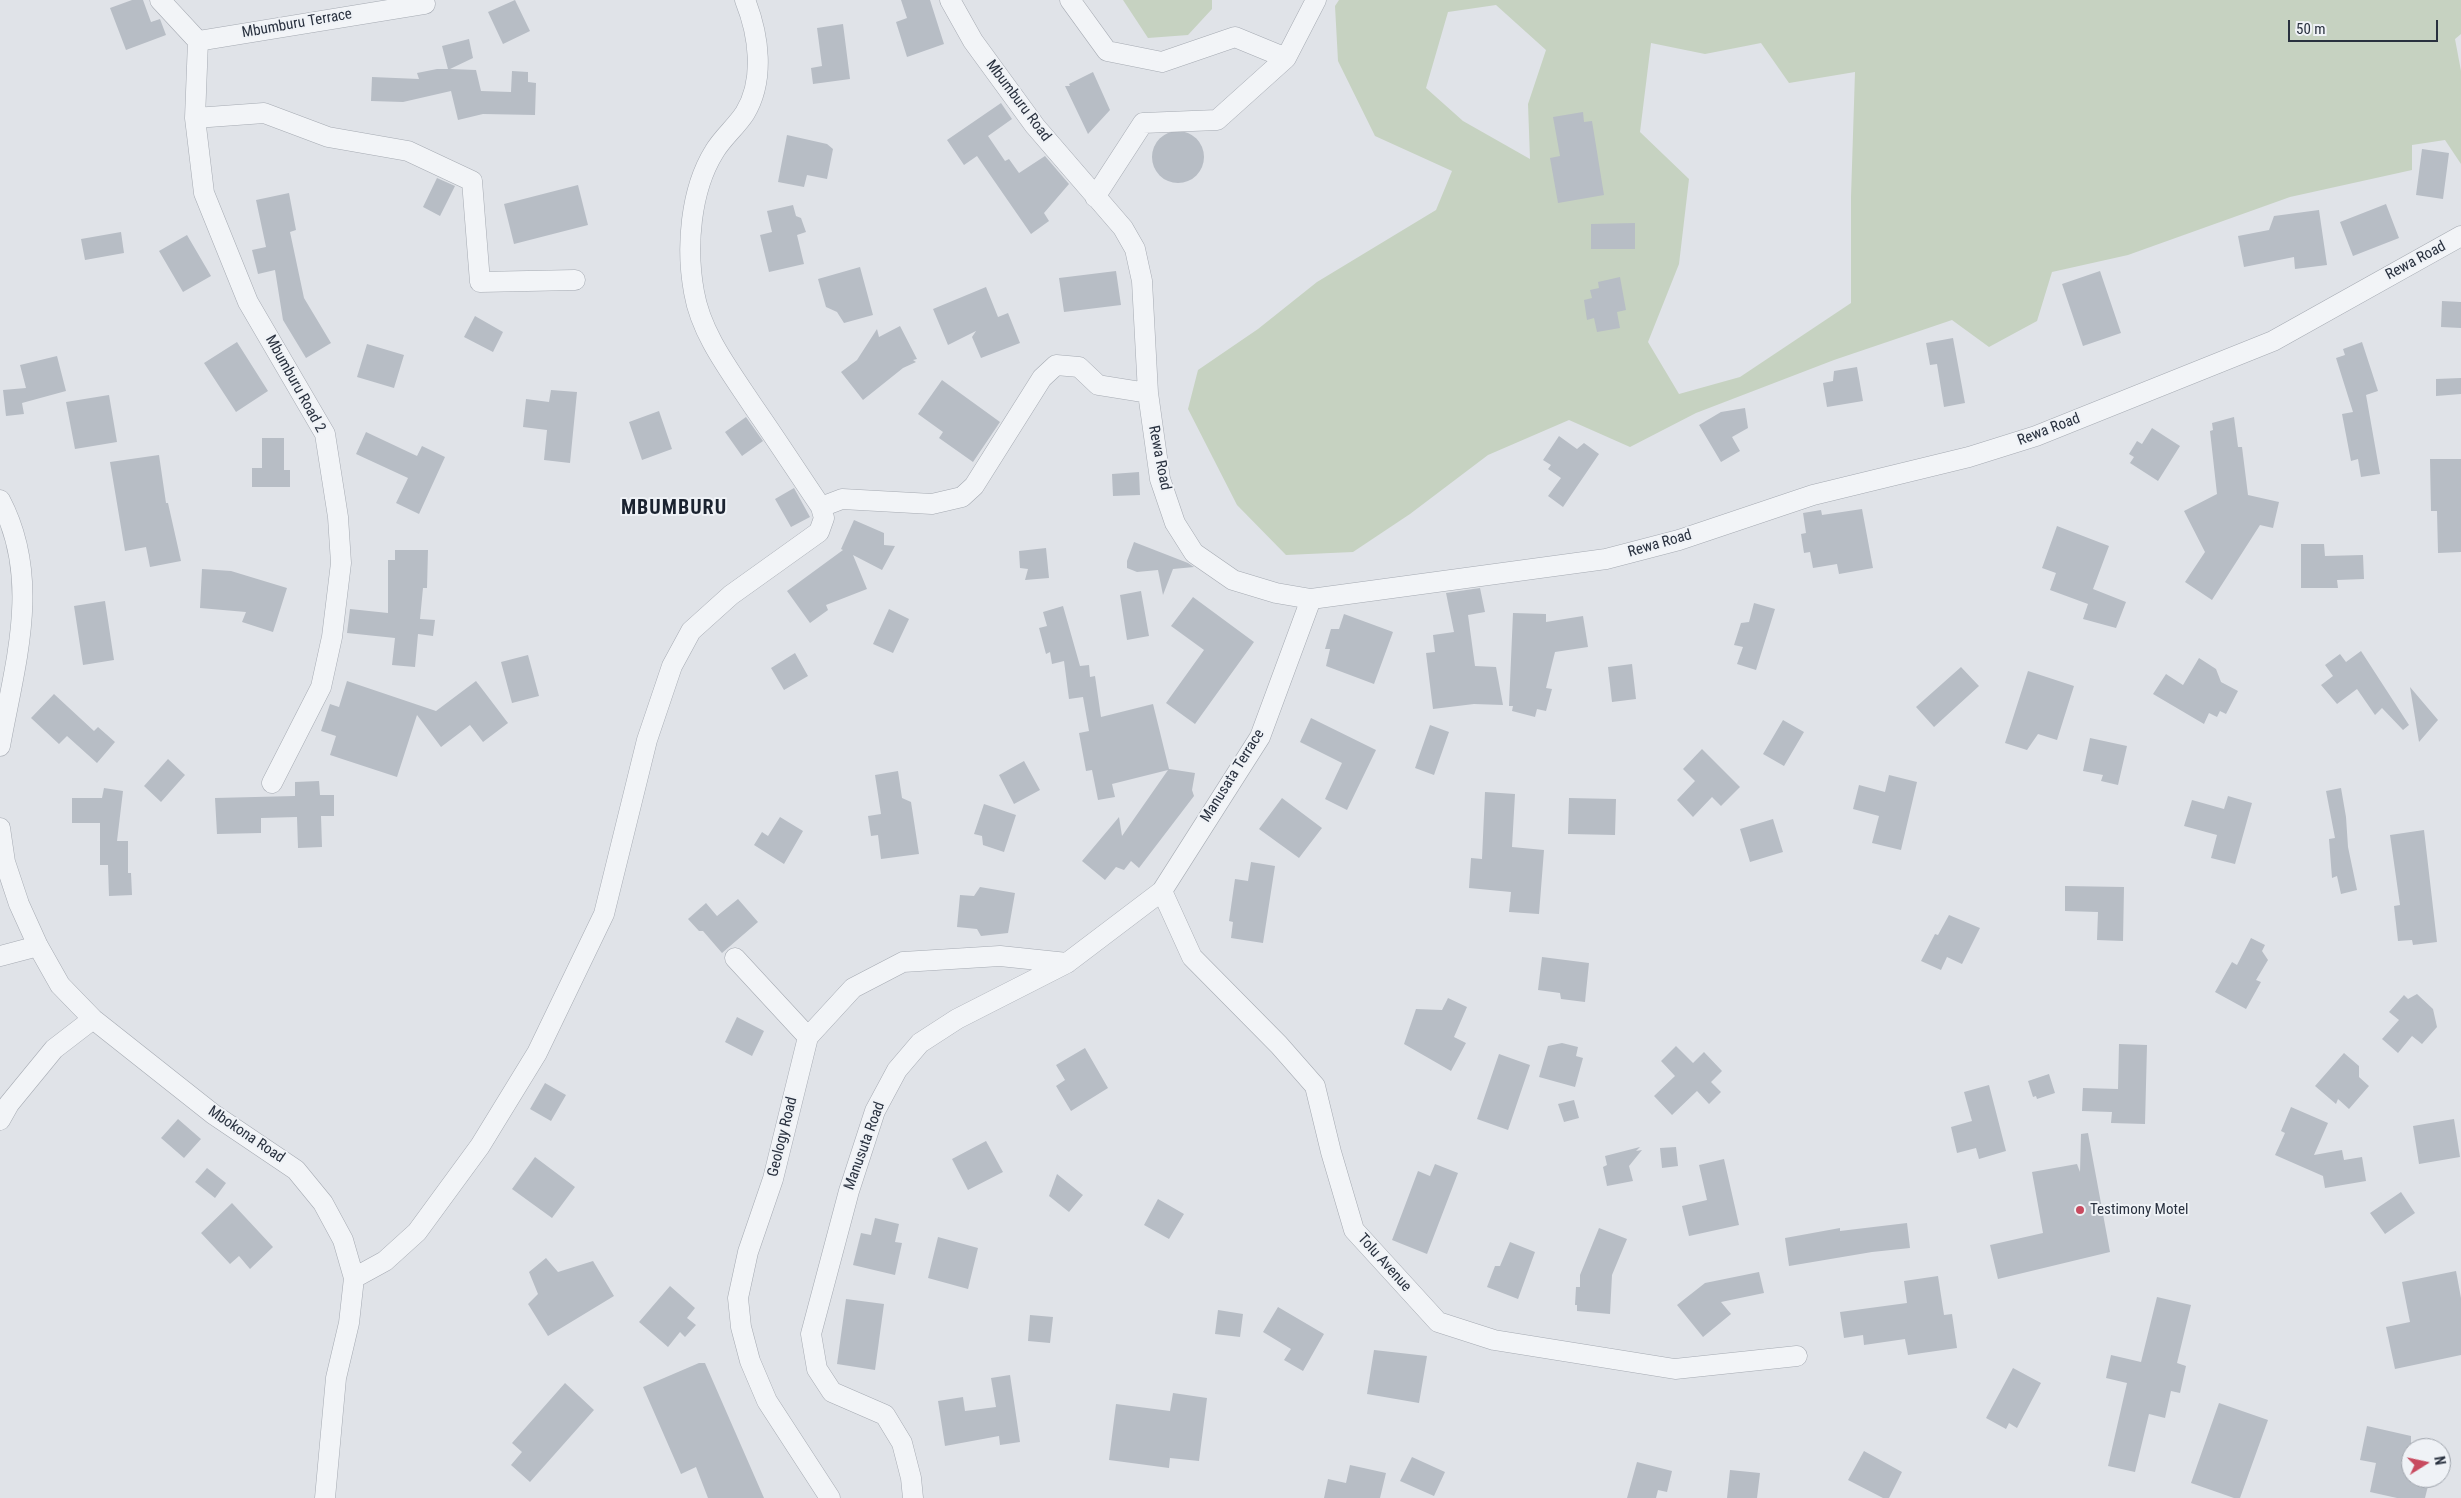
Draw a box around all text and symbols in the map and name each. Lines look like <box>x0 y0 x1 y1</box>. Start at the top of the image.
street label: Mbumburu Terrace <box>241 5 353 43</box>
scale bar <box>2291 10 2441 42</box>
text: 50 m <box>2296 20 2326 38</box>
street label: Mbumburu Road <box>982 57 1054 145</box>
street label: Rewa Road <box>2383 238 2449 284</box>
street label: Mbumburu Road 2 <box>261 332 329 436</box>
street label: Rewa Road <box>2015 410 2083 450</box>
street label: Rewa Road <box>1144 424 1174 492</box>
district label: MBUMBURU <box>620 497 728 521</box>
street label: Rewa Road <box>1626 526 1694 562</box>
street label: Manusata Terrace <box>1197 726 1269 826</box>
street label: Geology Road <box>764 1095 802 1179</box>
street label: Manusuta Road <box>841 1100 889 1192</box>
street label: Mbokona Road <box>204 1103 288 1167</box>
place label: Testimony Motel <box>2090 1201 2188 1219</box>
marker: Testimony Motel <box>2074 1204 2086 1216</box>
street label: Tolu Avenue <box>1353 1230 1415 1296</box>
north arrow <box>2401 1438 2451 1488</box>
text: N <box>2431 1455 2448 1466</box>

